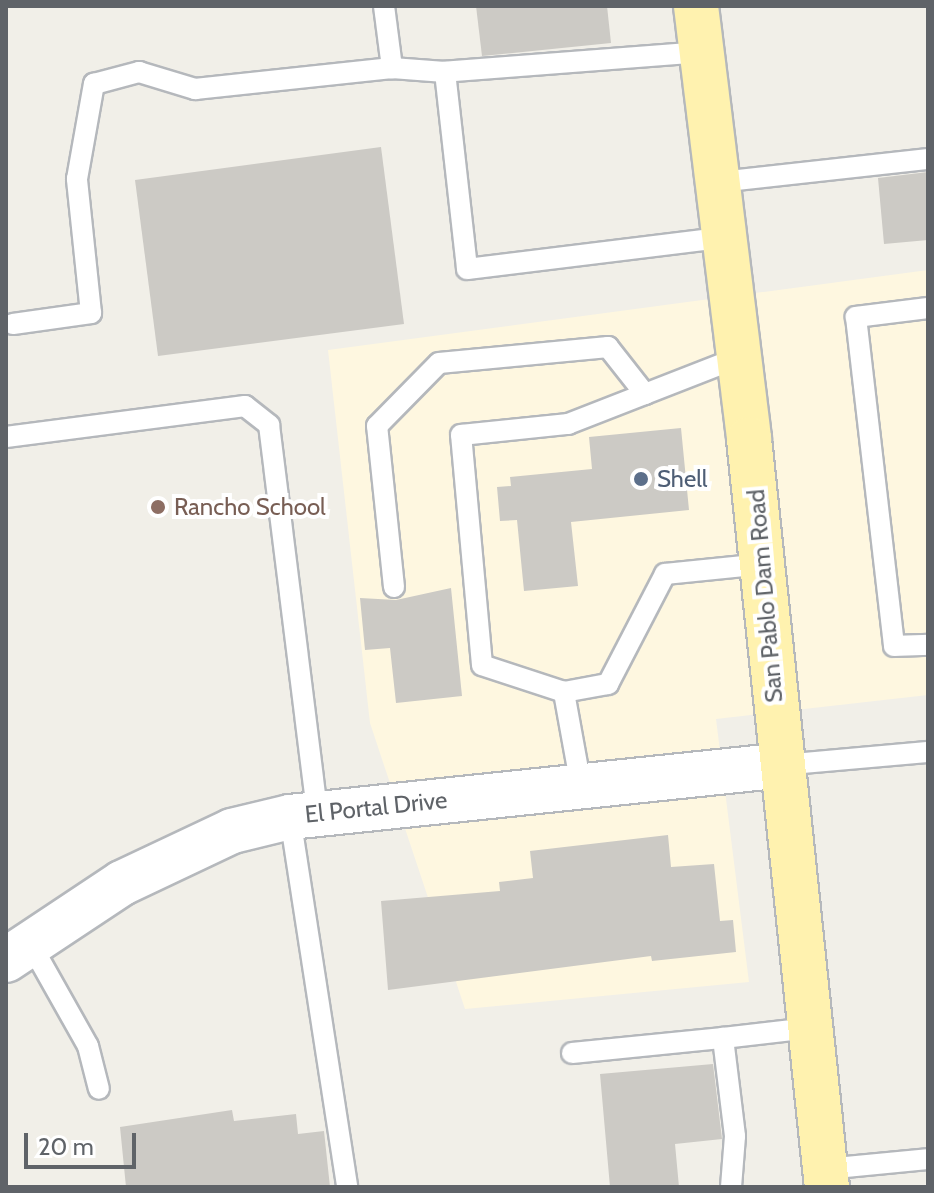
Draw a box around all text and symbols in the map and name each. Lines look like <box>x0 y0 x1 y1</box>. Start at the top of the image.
place label: Shell <box>657 465 707 493</box>
marker: Shell <box>632 470 650 488</box>
street label: San Pablo Dam Road <box>741 488 789 704</box>
place label: Rancho School <box>174 493 326 521</box>
marker: Rancho School <box>149 498 167 516</box>
street label: El Portal Drive <box>303 785 449 829</box>
scale bar <box>28 1117 140 1167</box>
text: 20 m <box>38 1132 94 1161</box>

